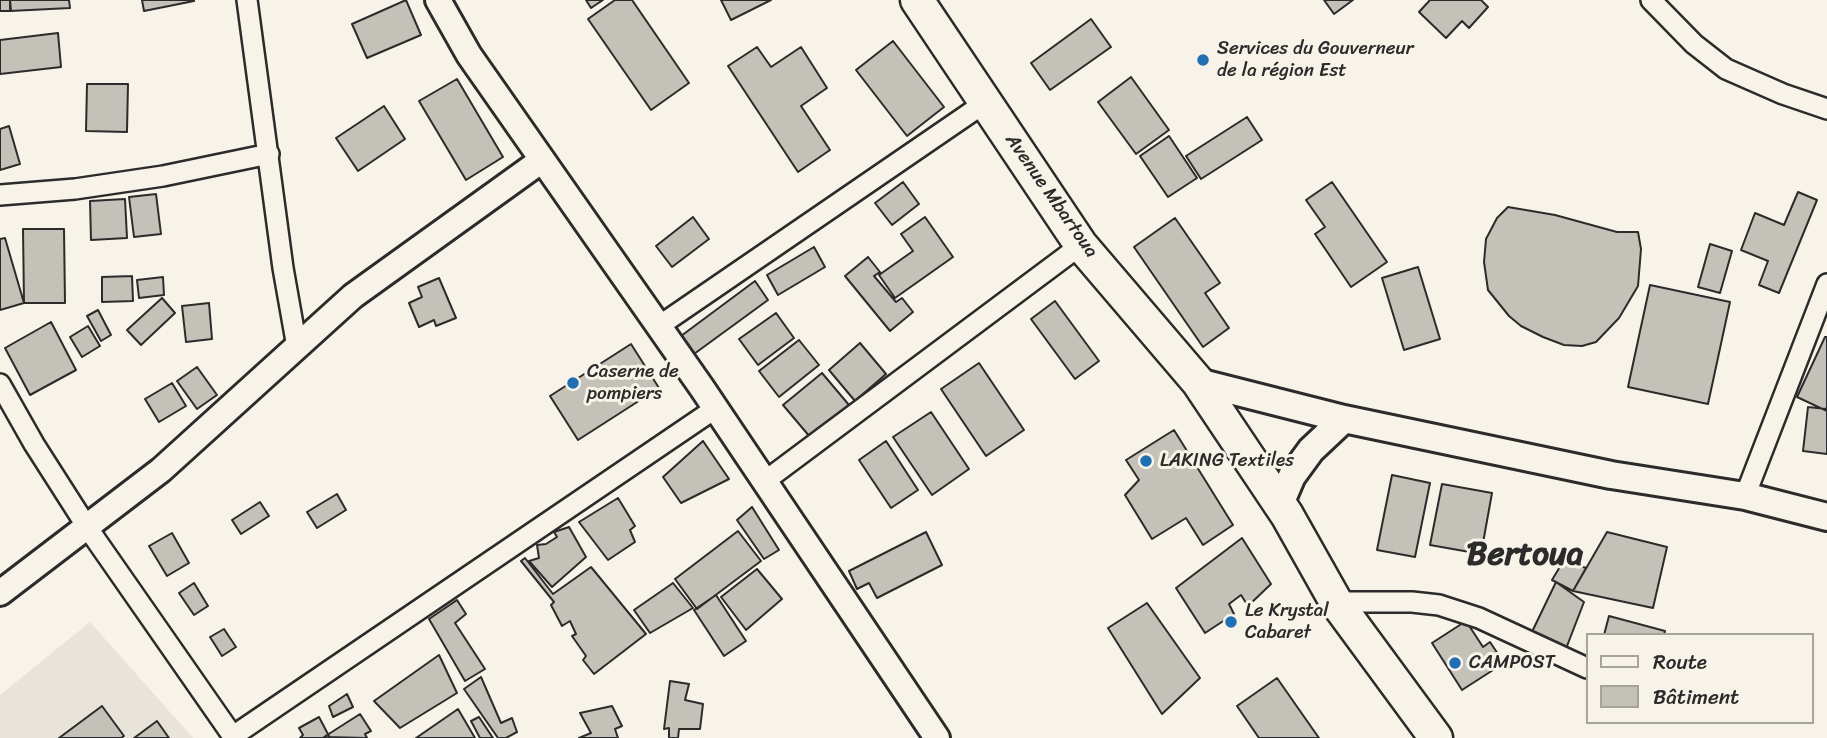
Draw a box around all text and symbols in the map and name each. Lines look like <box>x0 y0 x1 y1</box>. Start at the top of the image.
place label: Services du Gouverneur de la région Est <box>1217 38 1414 82</box>
marker: Services du Gouverneur de la région Est <box>1195 52 1211 68</box>
street label: Avenue Mbartoua <box>1000 130 1102 262</box>
place label: Caserne de pompiers <box>587 361 679 405</box>
marker: Caserne de pompiers <box>565 375 581 391</box>
place label: LAKING Textiles <box>1160 450 1294 472</box>
marker: LAKING Textiles <box>1138 453 1154 469</box>
district label: Bertoua <box>1467 536 1583 576</box>
place label: Le Krystal Cabaret <box>1245 600 1329 644</box>
marker: Le Krystal Cabaret <box>1223 614 1239 630</box>
legend <box>1586 633 1813 724</box>
text: Route <box>1653 643 1707 681</box>
place label: CAMPOST <box>1469 652 1555 674</box>
marker: CAMPOST <box>1447 655 1463 671</box>
text: Bâtiment <box>1653 678 1739 716</box>

